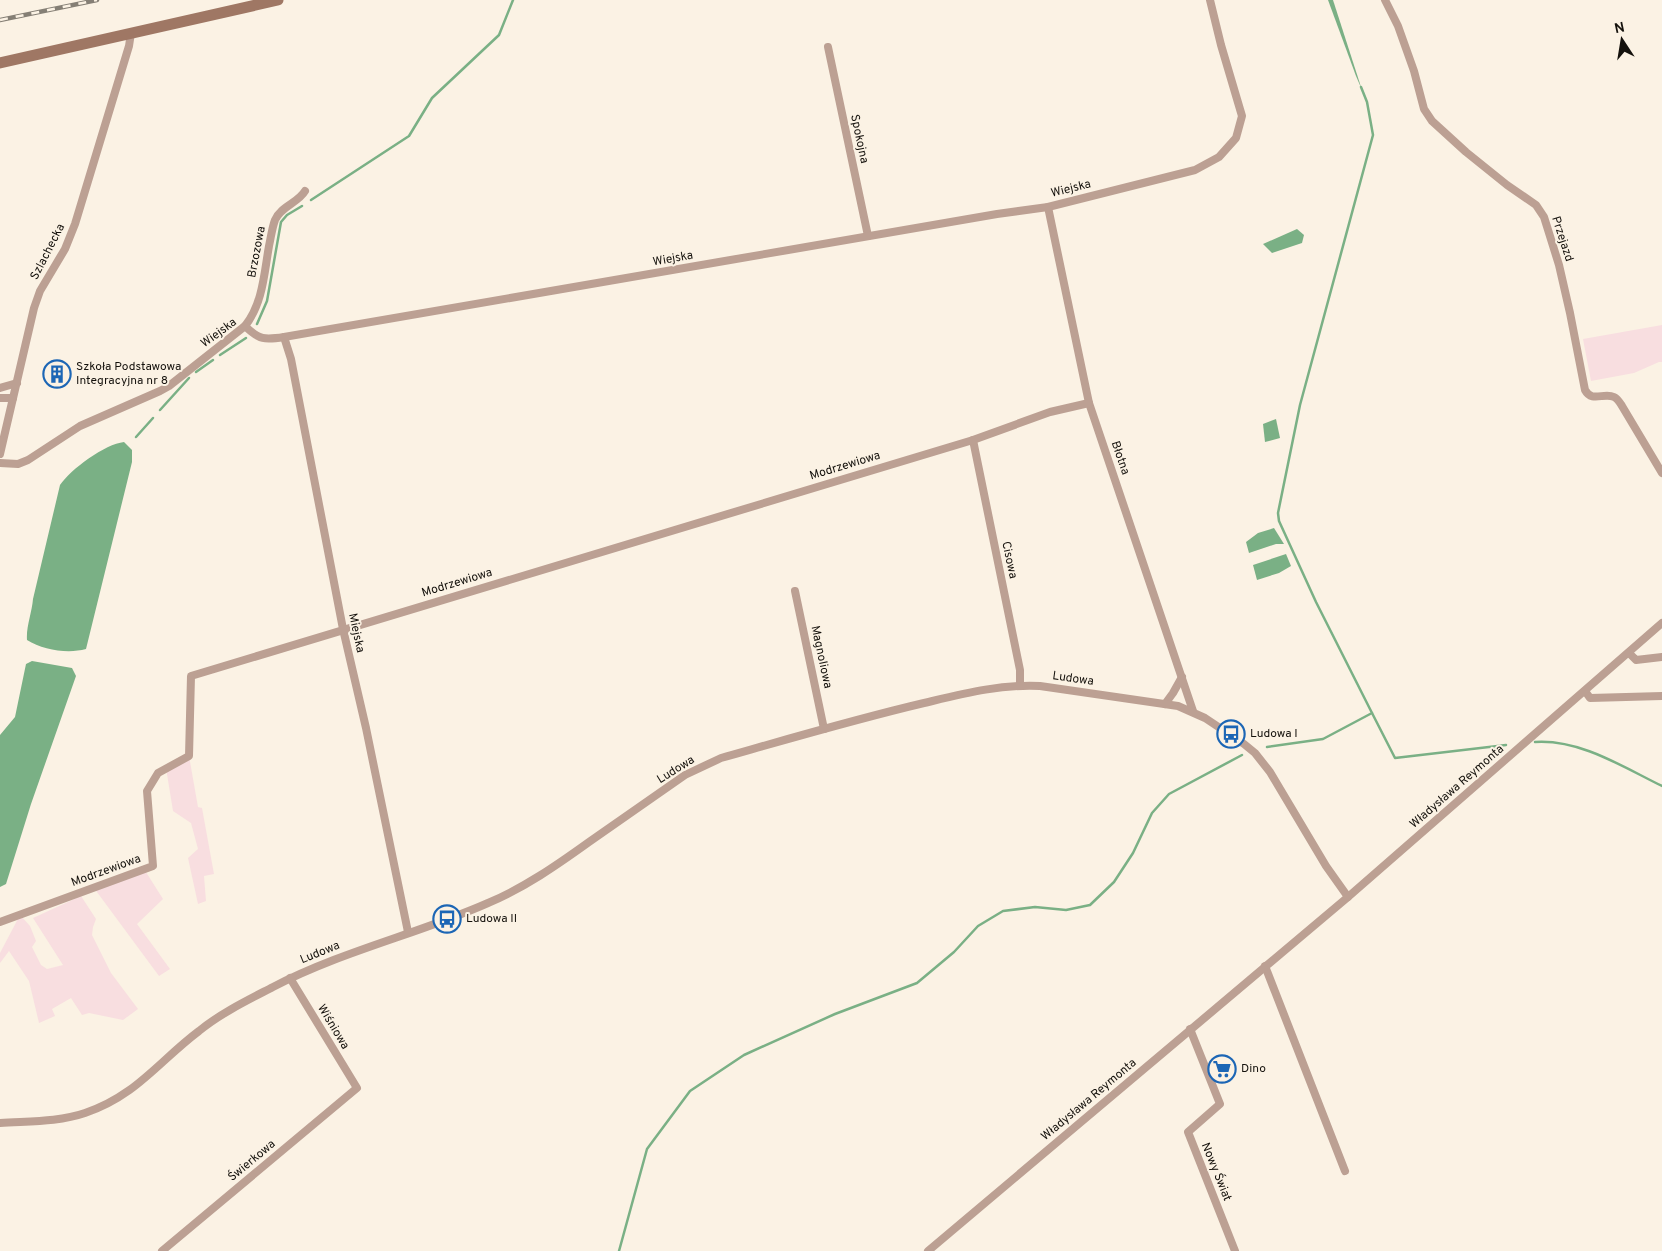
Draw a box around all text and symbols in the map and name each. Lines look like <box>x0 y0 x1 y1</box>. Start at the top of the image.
north arrow <box>1597 15 1647 65</box>
text: N <box>1613 19 1626 38</box>
street label: Spokojna <box>846 113 872 165</box>
street label: Wiejska <box>1049 176 1093 202</box>
street label: Przejazd <box>1547 214 1577 264</box>
street label: Szlachecka <box>27 221 69 283</box>
street label: Brzozowa <box>244 225 270 279</box>
street label: Wiejska <box>652 248 694 270</box>
street label: Wiejska <box>198 315 240 351</box>
building icon: Szkoła Podstawowa Integracyjna nr 8 <box>42 359 72 389</box>
place label: Szkoła Podstawowa Integracyjna nr 8 <box>76 359 181 389</box>
street label: Błotna <box>1107 439 1133 477</box>
street label: Modrzewiowa <box>808 448 882 484</box>
street label: Cisowa <box>997 540 1021 580</box>
street label: Modrzewiowa <box>420 565 494 601</box>
street label: Miejska <box>344 612 368 654</box>
street label: Magnoliowa <box>807 624 835 690</box>
street label: Ludowa <box>1051 668 1095 690</box>
bus stop icon: Ludowa I <box>1216 719 1246 749</box>
place label: Ludowa I <box>1250 726 1298 742</box>
street label: Władysława Reymonta <box>1407 742 1507 832</box>
street label: Ludowa <box>654 752 698 788</box>
street label: Modrzewiowa <box>69 851 143 891</box>
bus stop icon: Ludowa II <box>432 904 462 934</box>
place label: Ludowa II <box>466 911 517 927</box>
street label: Ludowa <box>298 938 342 968</box>
street label: Wiśniowa <box>313 1001 353 1053</box>
supermarket icon: Dino <box>1207 1054 1237 1084</box>
street label: Władysława Reymonta <box>1038 1055 1140 1145</box>
place label: Dino <box>1241 1061 1266 1077</box>
street label: Świerkowa <box>225 1137 279 1185</box>
street label: Nowy Świat <box>1197 1140 1235 1204</box>

